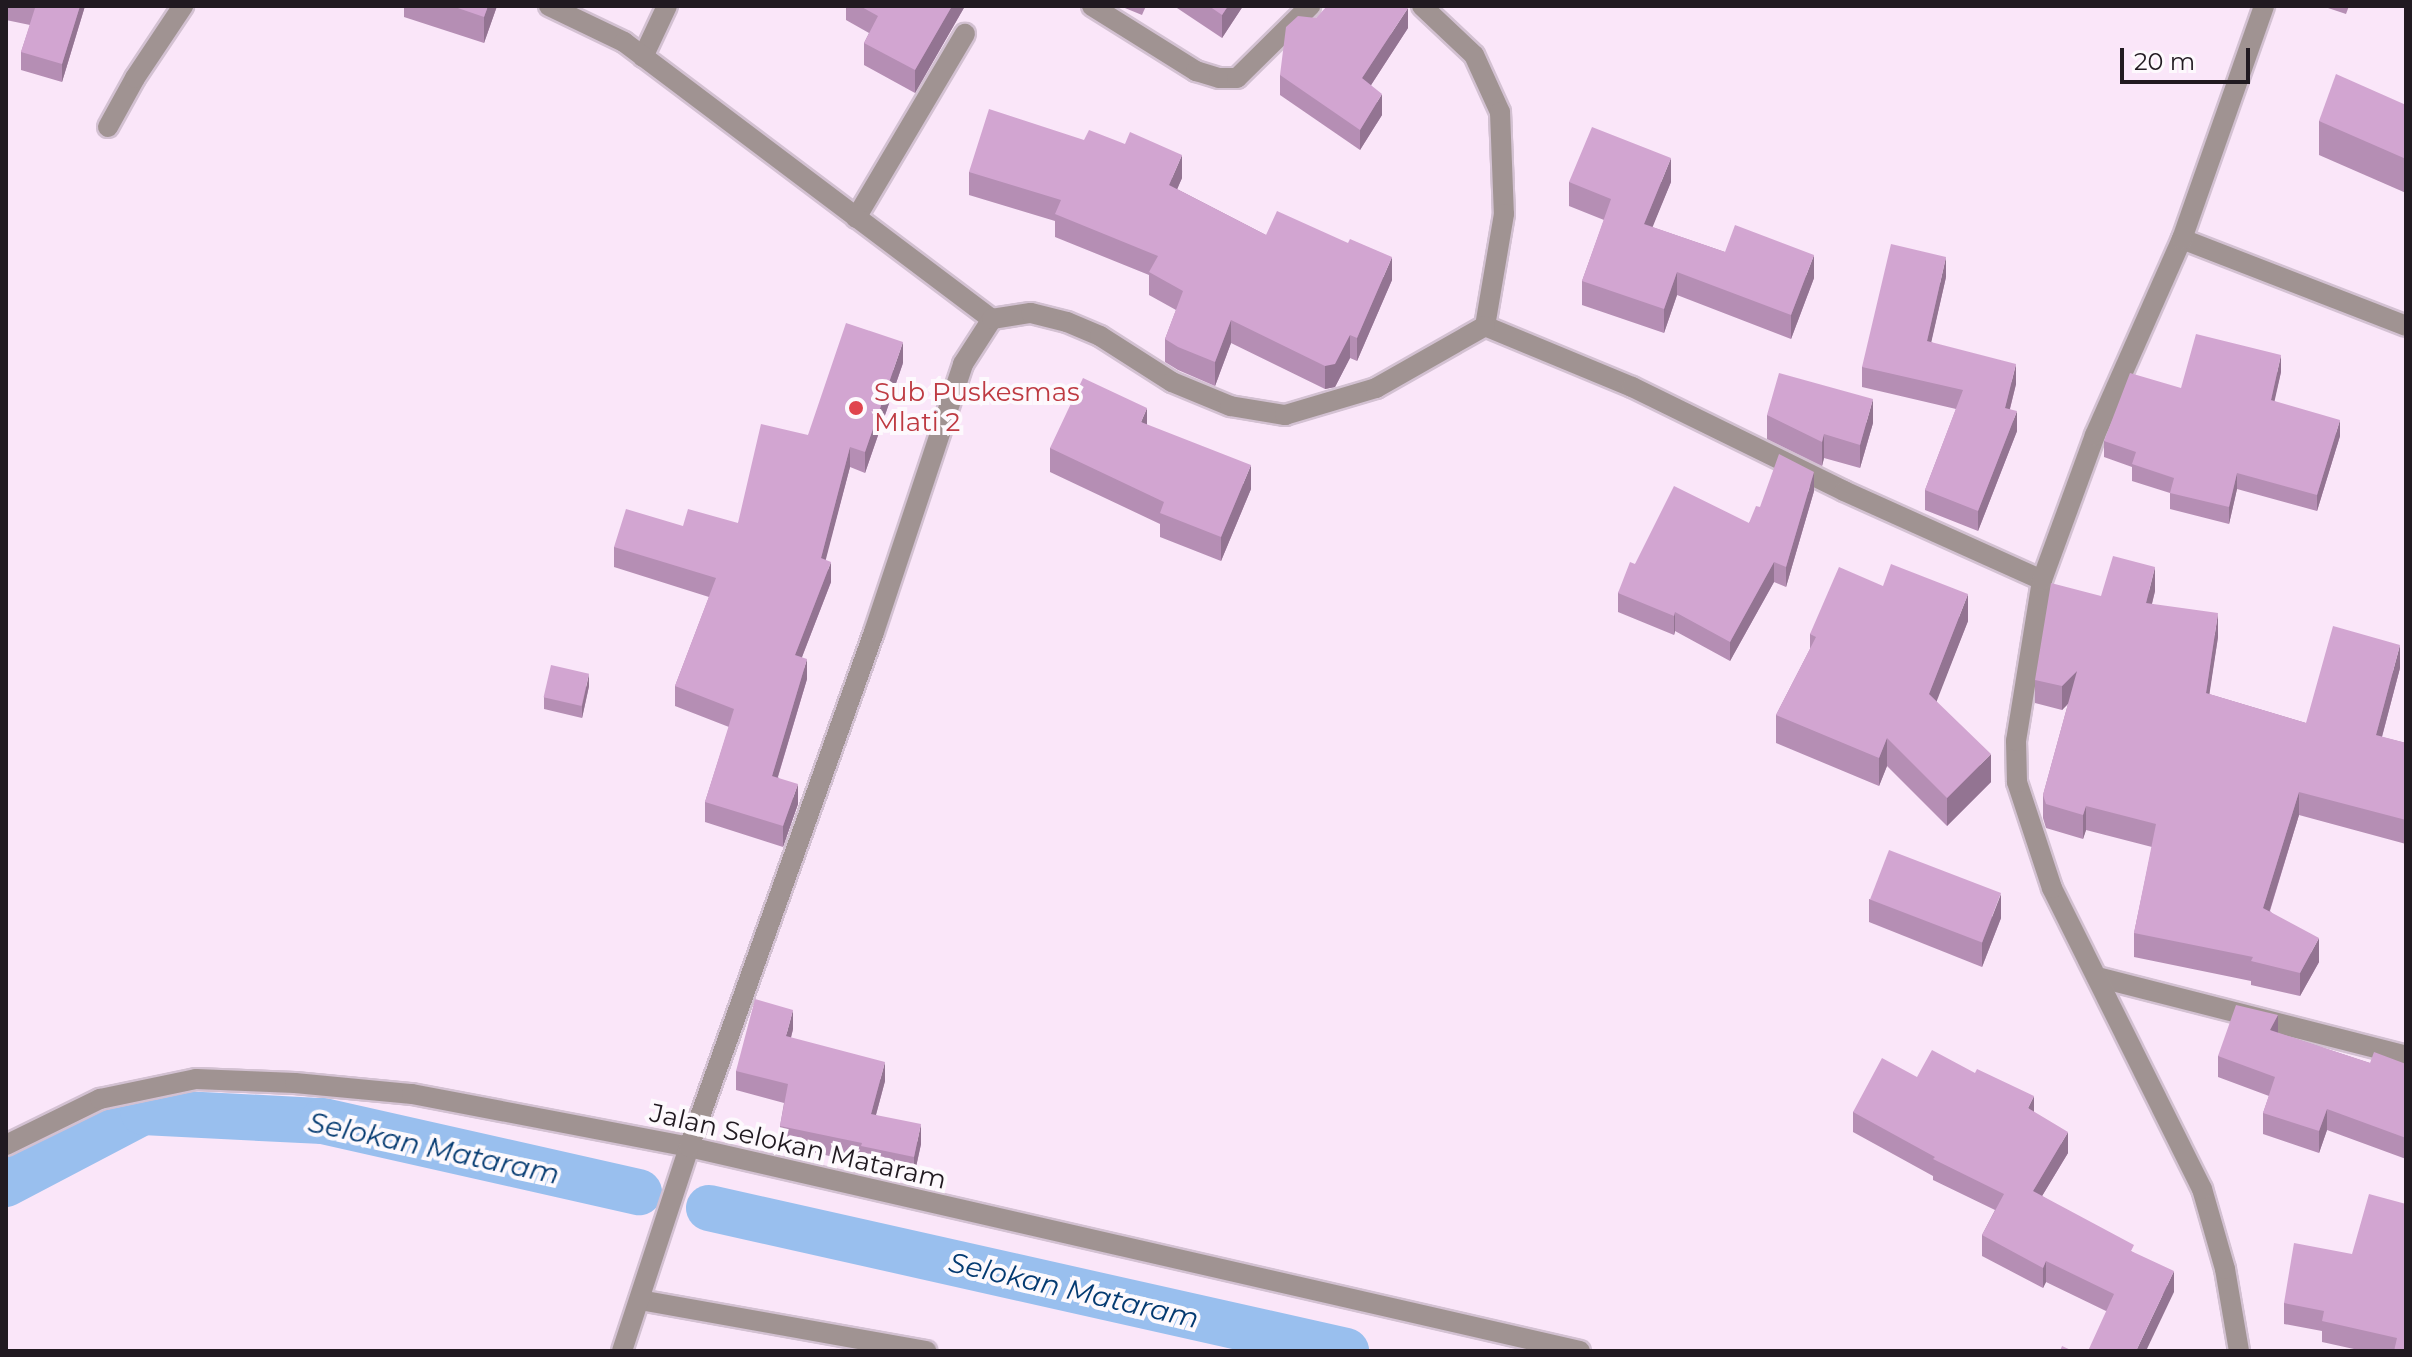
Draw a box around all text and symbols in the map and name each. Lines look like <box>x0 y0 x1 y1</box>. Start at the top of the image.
scale bar <box>2124 32 2254 82</box>
text: 20 m <box>2134 47 2195 76</box>
place label: Sub Puskesmas Mlati 2 <box>874 377 1080 438</box>
marker: Sub Puskesmas Mlati 2 <box>845 397 867 419</box>
street label: Jalan Selokan Mataram <box>647 1098 949 1196</box>
water label: Selokan Mataram <box>305 1105 563 1191</box>
water label: Selokan Mataram <box>946 1245 1202 1335</box>

